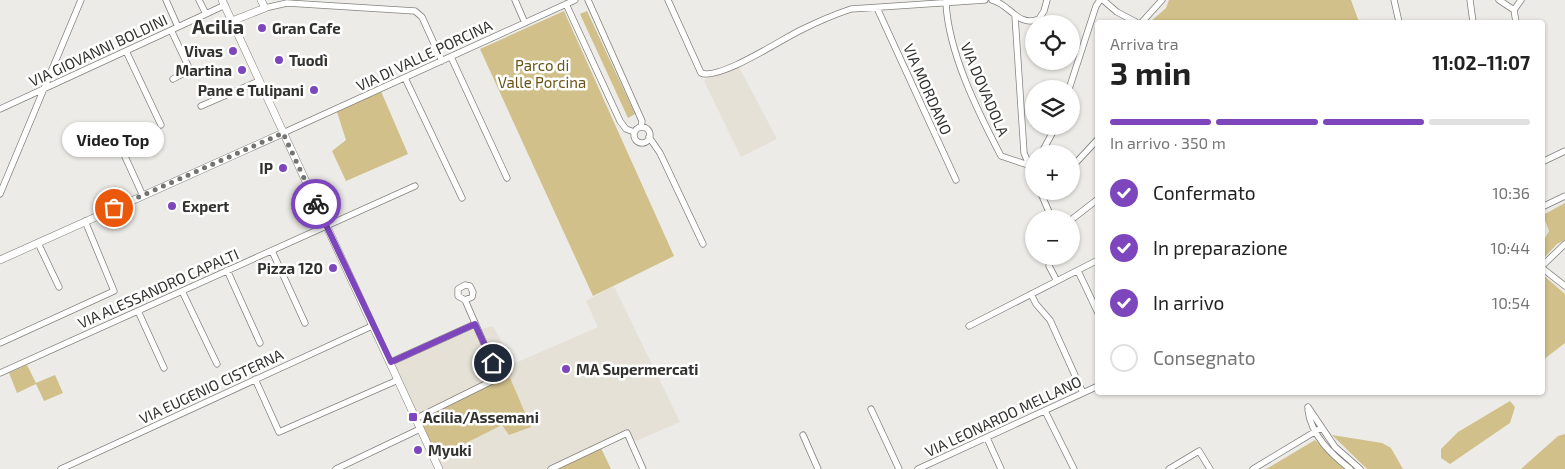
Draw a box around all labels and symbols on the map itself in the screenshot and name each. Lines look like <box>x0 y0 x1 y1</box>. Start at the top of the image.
street label: VIA GIOVANNI BOLDINI <box>26 10 170 90</box>
district label: Acilia <box>192 14 244 38</box>
street label: VIA DI VALLE PORCINA <box>353 15 495 94</box>
place label: Gran Cafe <box>272 19 341 37</box>
marker: Gran Cafe <box>256 22 268 34</box>
street label: VIA DOVADOLA <box>957 39 1013 139</box>
street label: VIA MORDANO <box>900 41 956 137</box>
place label: Vivas <box>184 42 223 60</box>
marker: Vivas <box>227 45 239 57</box>
place label: Tuodì <box>289 51 328 69</box>
marker: Tuodì <box>273 54 285 66</box>
park label: Parco di Valle Porcina <box>498 56 586 91</box>
place label: Martina <box>175 61 232 79</box>
marker: Martina <box>236 64 248 76</box>
place label: Pane e Tulipani <box>198 81 304 99</box>
marker: Pane e Tulipani <box>308 84 320 96</box>
callout: Video Top <box>63 123 165 158</box>
place label: IP <box>259 159 273 177</box>
marker: IP <box>277 162 289 174</box>
courier <box>291 179 341 229</box>
pin <box>93 187 135 229</box>
place label: Expert <box>182 197 229 215</box>
marker: Expert <box>166 200 178 212</box>
street label: VIA ALESSANDRO CAPALTI <box>75 244 241 332</box>
place label: Pizza 120 <box>257 259 323 277</box>
marker: Pizza 120 <box>327 262 339 274</box>
pin <box>472 342 514 384</box>
street label: VIA EUGENIO CISTERNA <box>136 344 286 427</box>
place label: MA Supermercati <box>576 360 698 378</box>
marker: MA Supermercati <box>560 363 572 375</box>
street label: VIA LEONARDO MELLANO <box>922 372 1084 460</box>
place label: Acilia/Assemani <box>423 408 539 426</box>
marker: Acilia/Assemani <box>407 411 419 423</box>
place label: Myuki <box>428 441 472 460</box>
marker: Myuki <box>412 444 424 456</box>

